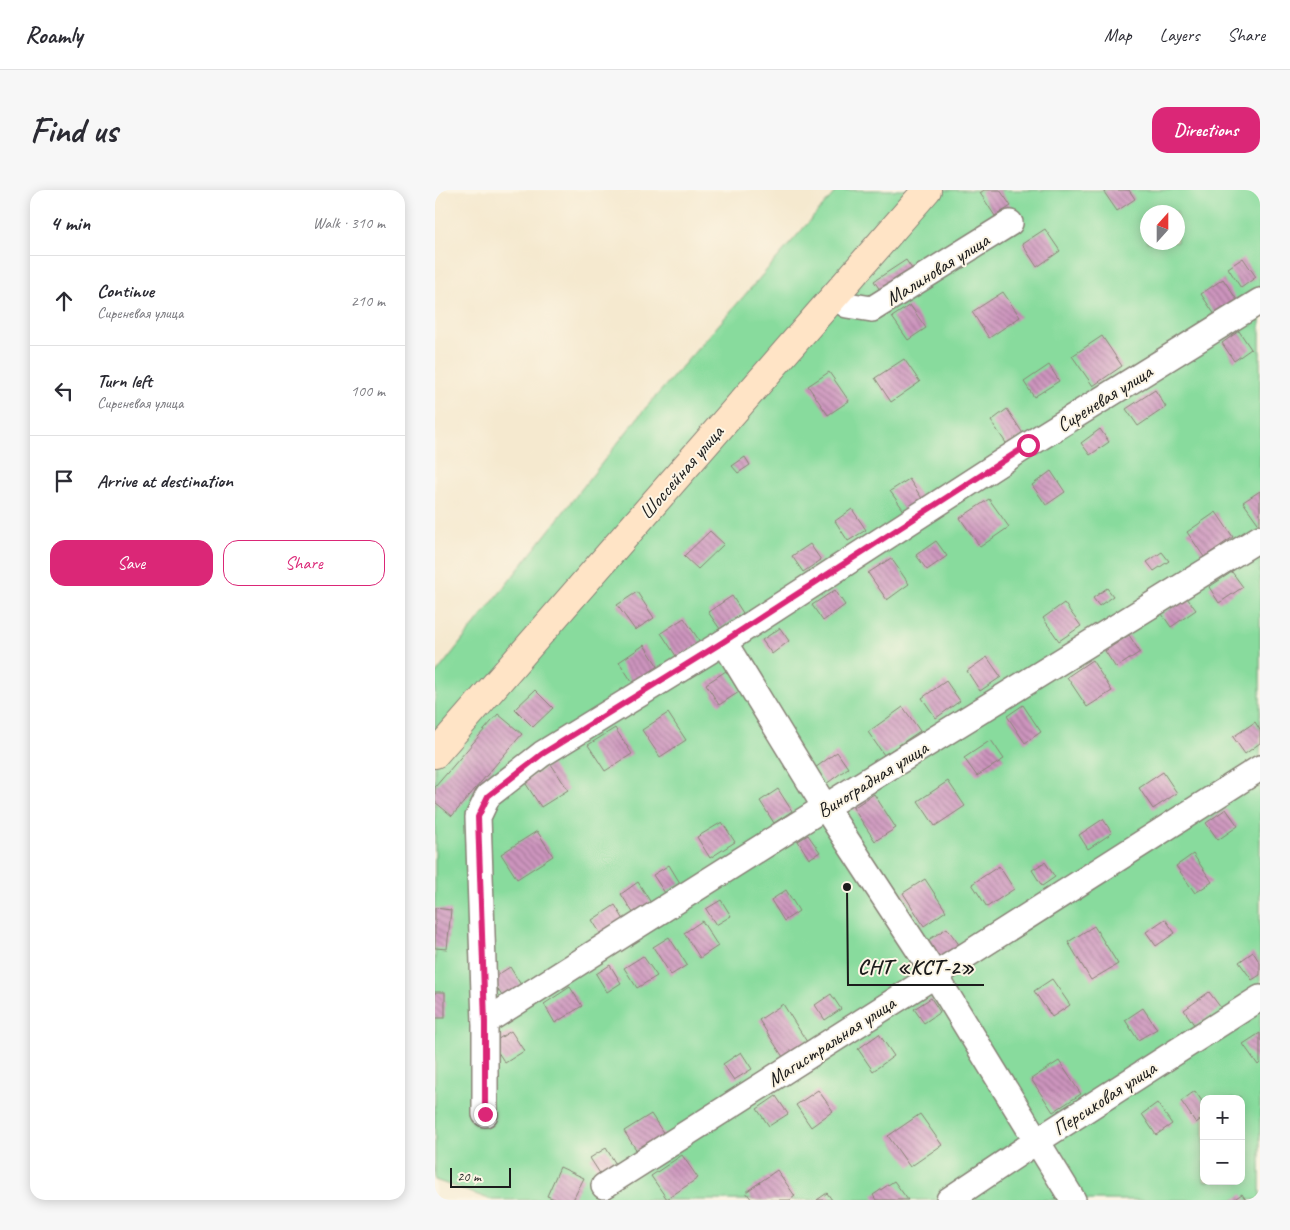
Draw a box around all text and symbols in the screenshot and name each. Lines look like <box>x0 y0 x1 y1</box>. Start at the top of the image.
text: Roamly <box>25 20 82 50</box>
text: Map <box>1104 24 1132 46</box>
text: Layers <box>1160 24 1199 46</box>
text: Share <box>1227 24 1265 46</box>
button: Directions <box>1152 107 1260 153</box>
text: Find us <box>30 108 117 153</box>
north arrow <box>1140 205 1185 250</box>
text: 4 min <box>50 210 90 236</box>
text: Walk · 310 m <box>313 213 385 233</box>
street label: Малиновая улица <box>881 227 995 311</box>
text: Continue <box>97 279 154 303</box>
icon: ahead <box>50 287 78 315</box>
text: 210 m <box>351 291 385 311</box>
text: Сиреневая улица <box>97 303 183 323</box>
street label: Сиреневая улица <box>1052 358 1158 438</box>
text: Turn left <box>97 369 152 393</box>
icon: left <box>50 377 78 405</box>
text: 100 m <box>351 381 385 401</box>
text: Сиреневая улица <box>97 393 183 413</box>
street label: Шоссейная улица <box>634 419 730 524</box>
route start <box>1017 434 1040 457</box>
icon: arrive <box>50 467 78 495</box>
text: Arrive at destination <box>97 469 233 493</box>
button: Save <box>50 540 213 586</box>
button: Share <box>223 540 385 586</box>
street label: Виноградная улица <box>812 734 934 823</box>
callout: СНТ «КСТ-2» <box>848 949 984 985</box>
text: СНТ «КСТ-2» <box>858 954 974 980</box>
street label: Магистральная улица <box>762 990 902 1092</box>
street label: Персиковая улица <box>1048 1055 1162 1141</box>
map controls <box>1200 1095 1245 1185</box>
button: + <box>1200 1095 1245 1140</box>
route end <box>474 1103 497 1126</box>
button: − <box>1200 1140 1245 1185</box>
scale bar <box>450 1165 511 1188</box>
text: 20 m <box>457 1168 481 1185</box>

